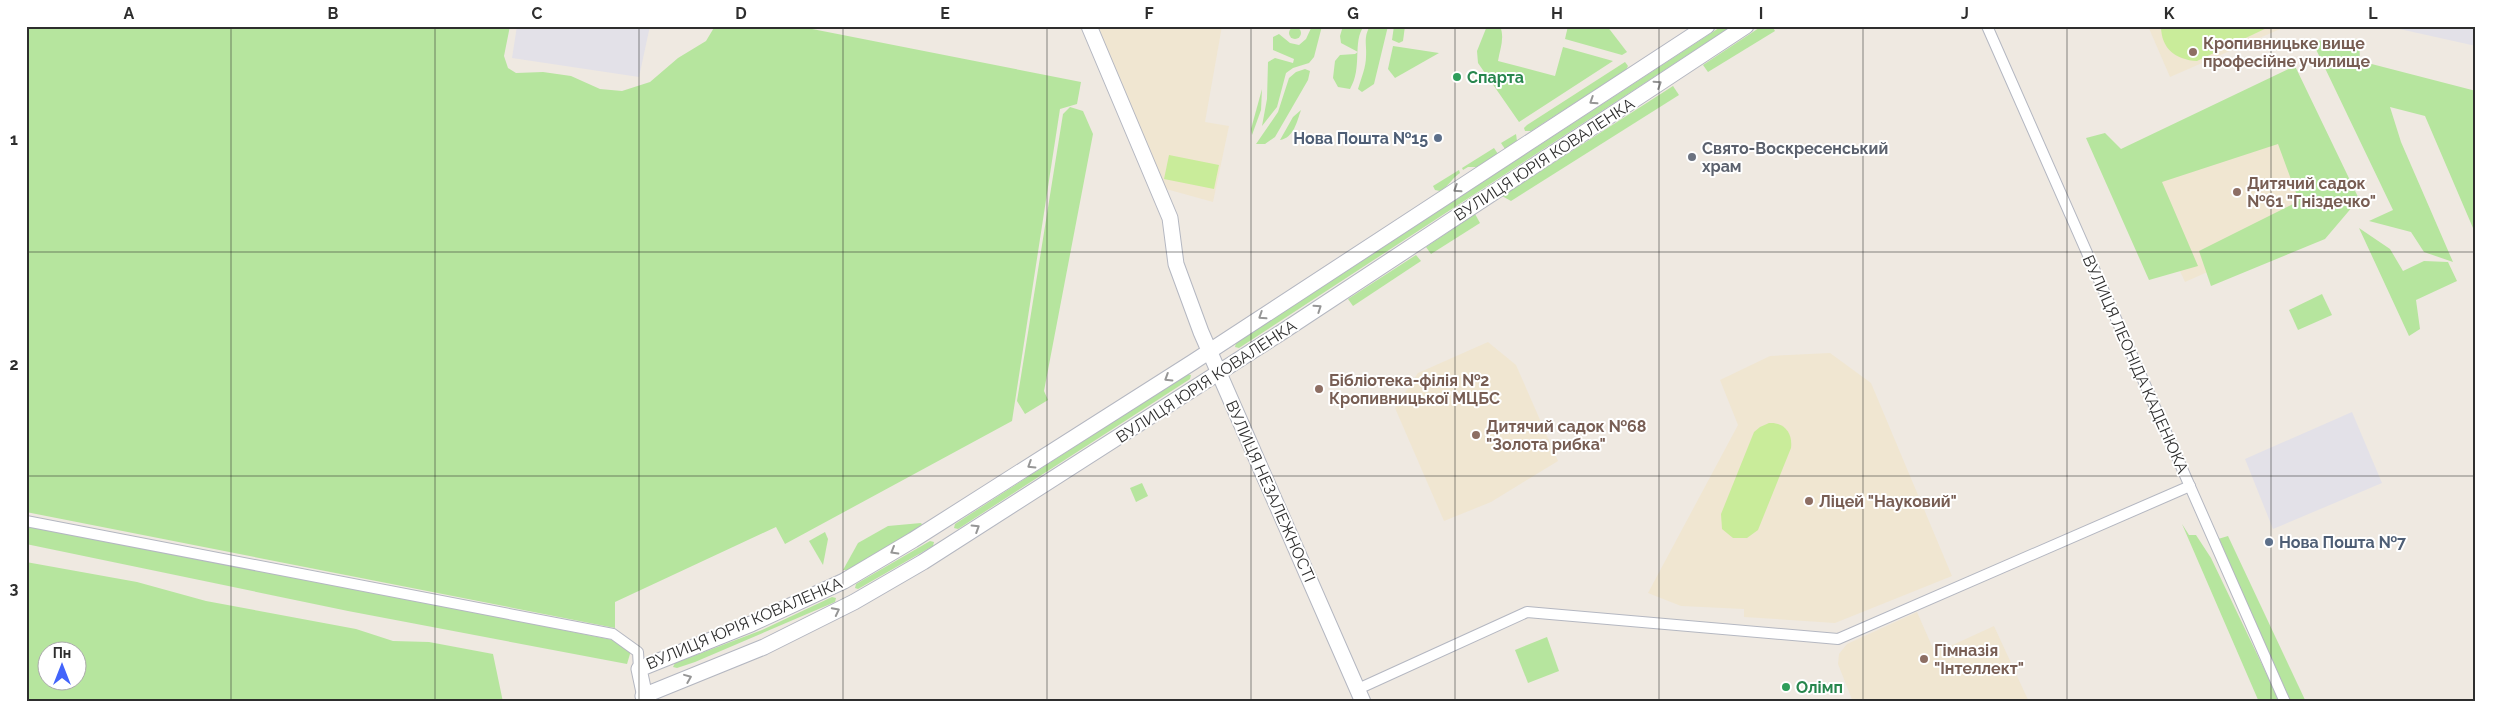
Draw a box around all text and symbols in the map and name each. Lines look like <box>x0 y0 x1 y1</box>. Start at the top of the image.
text: A <box>124 4 135 23</box>
text: B <box>328 4 339 23</box>
text: C <box>532 4 543 23</box>
text: D <box>735 4 747 23</box>
text: E <box>940 4 950 23</box>
text: F <box>1144 4 1154 23</box>
text: G <box>1347 4 1359 23</box>
text: H <box>1551 4 1563 23</box>
text: I <box>1759 4 1763 23</box>
text: J <box>1961 4 1969 23</box>
text: K <box>2164 4 2175 23</box>
text: L <box>2368 4 2378 23</box>
place label: Кропивницьке вище професійне училище <box>2203 34 2370 71</box>
marker: Кропивницьке вище професійне училище <box>2187 46 2199 58</box>
place label: Спарта <box>1467 68 1524 87</box>
marker: Спарта <box>1451 71 1463 83</box>
one-way arrow <box>1653 81 1662 90</box>
street label: ВУЛИЦЯ ЮРІЯ КОВАЛЕНКА <box>1451 94 1638 225</box>
one-way arrow <box>1589 94 1598 104</box>
place label: Нова Пошта №15 <box>1293 129 1428 148</box>
text: 1 <box>10 130 18 149</box>
marker: Нова Пошта №15 <box>1432 132 1444 144</box>
place label: Свято-Воскресенський храм <box>1702 139 1888 176</box>
marker: Свято-Воскресенський храм <box>1686 151 1698 163</box>
place label: Дитячий садок №61 "Гніздечко" <box>2247 174 2376 211</box>
one-way arrow <box>1453 183 1462 193</box>
marker: Дитячий садок №61 "Гніздечко" <box>2231 186 2243 198</box>
street label: ВУЛИЦЯ ЛЕОНІДА КАДЕНЮКА <box>2079 252 2192 476</box>
one-way arrow <box>1313 305 1322 315</box>
one-way arrow <box>1259 310 1268 320</box>
street label: ВУЛИЦЯ ЮРІЯ КОВАЛЕНКА <box>1113 316 1300 447</box>
text: 2 <box>9 355 19 374</box>
one-way arrow <box>1165 371 1174 381</box>
place label: Бібліотека-філія №2 Кропивницької МЦБС <box>1329 371 1500 408</box>
marker: Бібліотека-філія №2 Кропивницької МЦБС <box>1313 383 1325 395</box>
street label: ВУЛИЦЯ НЕЗАЛЕЖНОСТІ <box>1222 397 1319 585</box>
place label: Дитячий садок №68 "Золота рибка" <box>1486 417 1646 454</box>
marker: Дитячий садок №68 "Золота рибка" <box>1470 429 1482 441</box>
one-way arrow <box>1028 459 1037 468</box>
place label: Ліцей "Науковий" <box>1819 492 1957 511</box>
marker: Ліцей "Науковий" <box>1803 495 1815 507</box>
one-way arrow <box>971 525 980 535</box>
place label: Нова Пошта №7 <box>2279 533 2406 552</box>
marker: Нова Пошта №7 <box>2263 536 2275 548</box>
one-way arrow <box>890 545 899 555</box>
street label: ВУЛИЦЯ ЮРІЯ КОВАЛЕНКА <box>643 573 845 673</box>
text: 3 <box>10 579 19 598</box>
one-way arrow <box>831 607 840 617</box>
north arrow <box>38 640 88 690</box>
place label: Гімназія "Інтеллект" <box>1934 641 2024 678</box>
text: Пн <box>53 645 71 661</box>
marker: Гімназія "Інтеллект" <box>1918 653 1930 665</box>
one-way arrow <box>683 673 692 684</box>
place label: Олімп <box>1796 678 1843 697</box>
marker: Олімп <box>1780 681 1792 693</box>

